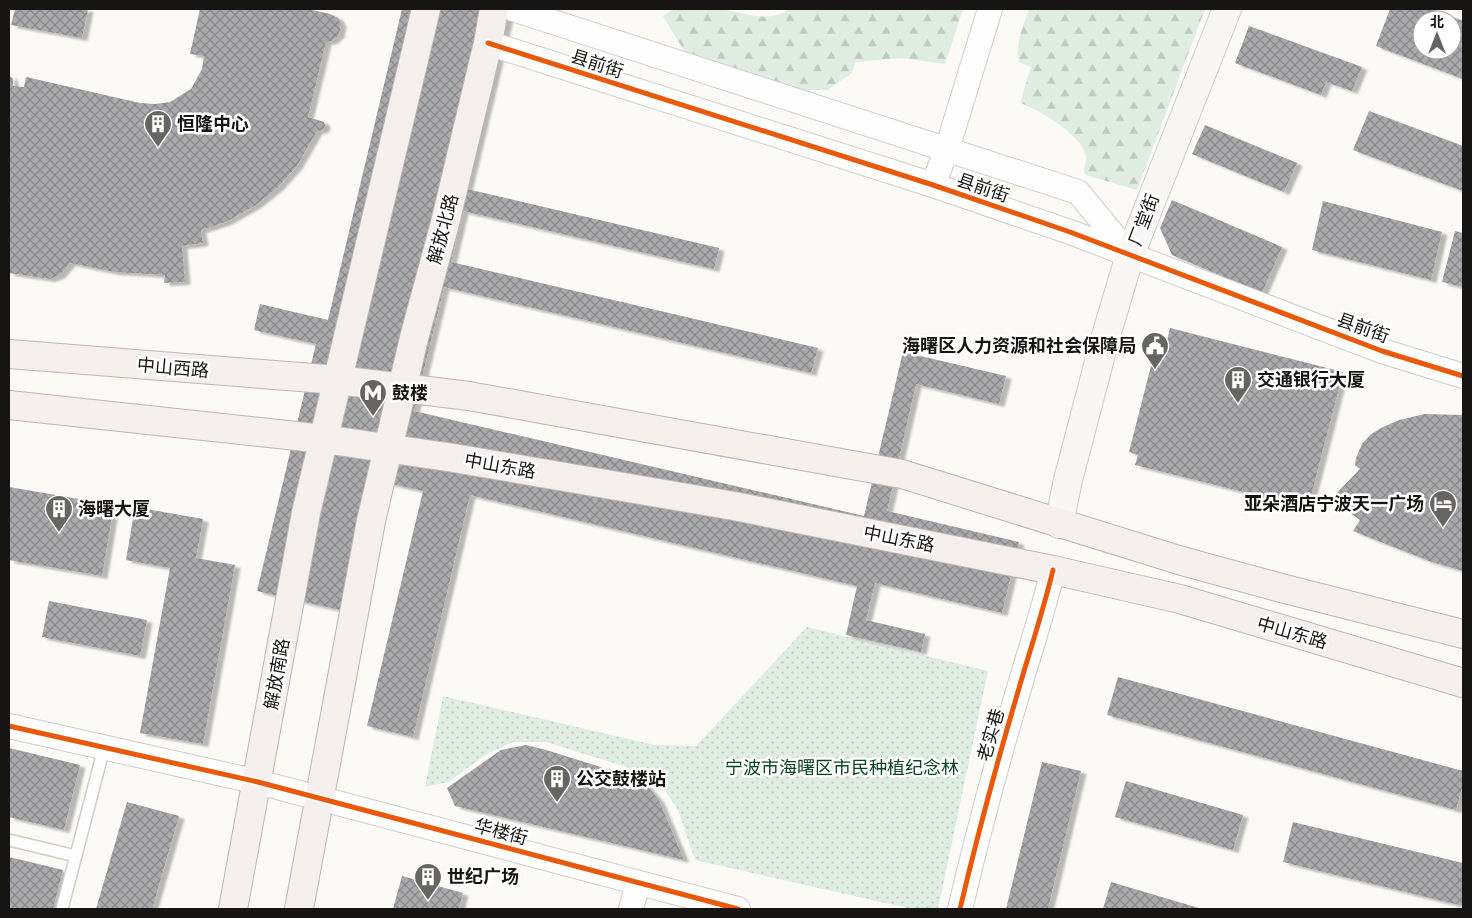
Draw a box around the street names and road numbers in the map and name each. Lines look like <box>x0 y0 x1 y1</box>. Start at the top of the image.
street label: 县前街 <box>568 45 626 83</box>
street label: 县前街 <box>954 169 1012 207</box>
street label: 解放北路 <box>423 191 463 267</box>
street label: 厂堂街 <box>1124 191 1164 249</box>
street label: 县前街 <box>1334 308 1392 348</box>
street label: 中山西路 <box>136 354 210 382</box>
street label: 中山东路 <box>463 449 537 483</box>
street label: 中山东路 <box>862 521 936 557</box>
street label: 中山东路 <box>1254 613 1330 653</box>
street label: 解放南路 <box>260 637 294 711</box>
street label: 老实巷 <box>973 706 1009 764</box>
street label: 华楼街 <box>472 814 530 850</box>

